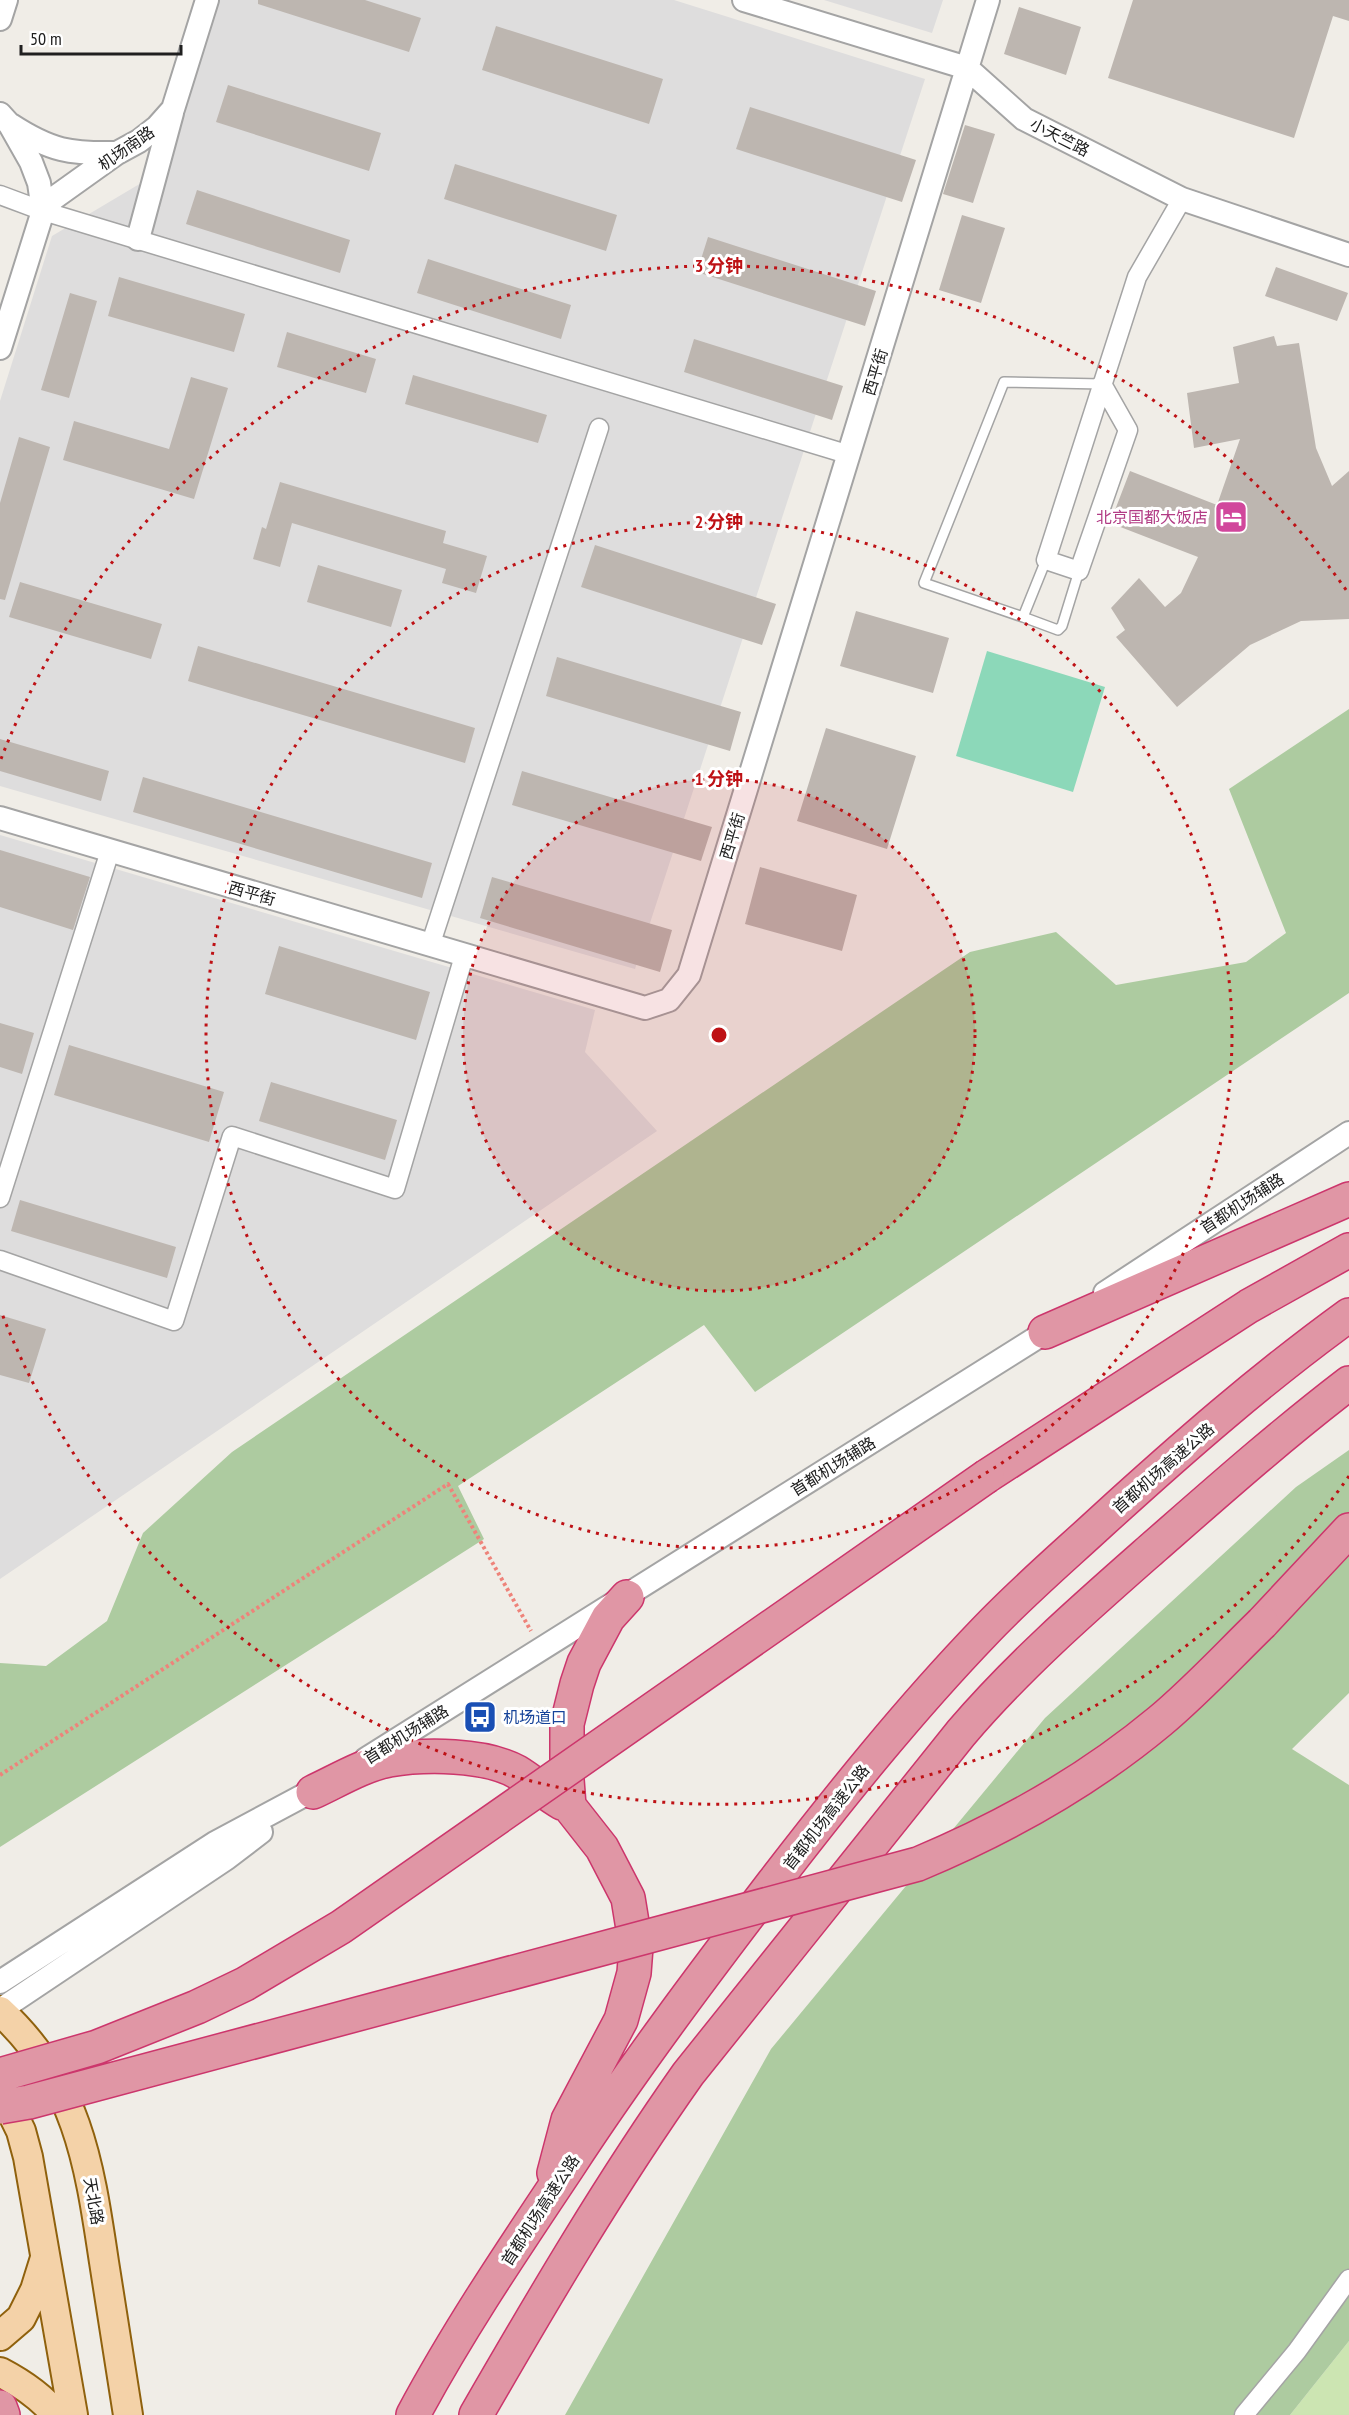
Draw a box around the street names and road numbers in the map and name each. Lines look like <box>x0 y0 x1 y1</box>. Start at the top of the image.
street label: 小天竺路 <box>1027 114 1093 160</box>
street label: 机场南路 <box>94 121 158 175</box>
street label: 西平街 <box>858 346 892 398</box>
street label: 西平街 <box>715 810 749 862</box>
street label: 西平街 <box>226 877 278 909</box>
street label: 首都机场辅路 <box>1196 1168 1288 1238</box>
street label: 首都机场高速公路 <box>1108 1418 1218 1518</box>
street label: 首都机场辅路 <box>787 1432 879 1500</box>
street label: 首都机场辅路 <box>360 1700 452 1768</box>
street label: 首都机场高速公路 <box>779 1760 873 1874</box>
street label: 首都机场高速公路 <box>497 2151 583 2269</box>
street label: 天北路 <box>80 2176 108 2226</box>

